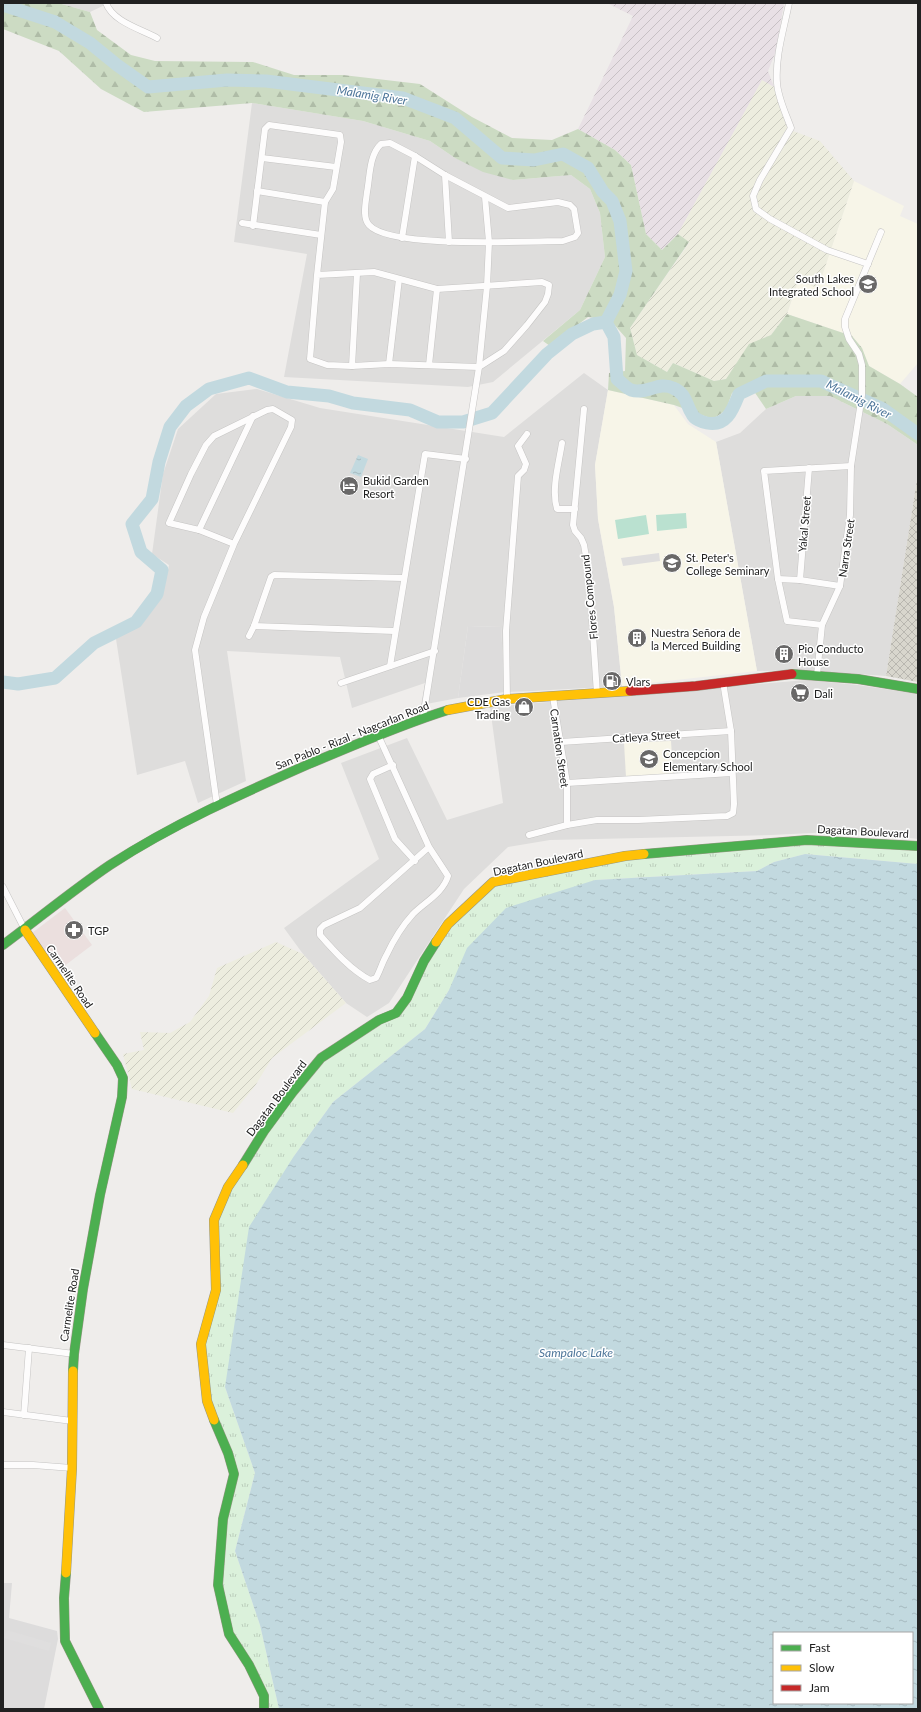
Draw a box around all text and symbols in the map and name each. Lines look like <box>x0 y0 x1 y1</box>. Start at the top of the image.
water label: Malamig River <box>336 82 409 108</box>
place label: South Lakes Integrated School <box>769 272 854 298</box>
school or university icon: South Lakes Integrated School <box>857 273 879 295</box>
water label: Malamig River <box>824 376 895 422</box>
place label: Bukid Garden Resort <box>363 474 429 500</box>
hotel icon: Bukid Garden Resort <box>338 475 360 497</box>
street label: Yakal Street <box>795 495 813 553</box>
street label: Narra Street <box>835 518 857 578</box>
place label: St. Peter's College Seminary <box>686 551 770 577</box>
school or university icon: St. Peter's College Seminary <box>661 552 683 574</box>
street label: Flores Compound <box>578 554 600 640</box>
place label: Nuestra Señora de la Merced Building <box>651 626 741 652</box>
building icon: Nuestra Señora de la Merced Building <box>626 627 648 649</box>
place label: Pio Conducto House <box>798 642 864 668</box>
building icon: Pio Conducto House <box>773 643 795 665</box>
fuel station icon: Vlars <box>601 670 623 692</box>
place label: Vlars <box>626 675 650 688</box>
supermarket icon: Dali <box>789 682 811 704</box>
place label: Dali <box>814 687 833 700</box>
place label: CDE Gas Trading <box>467 695 510 721</box>
shop icon: CDE Gas Trading <box>513 696 535 718</box>
street label: San Pablo - Rizal - Nagcarlan Road <box>273 698 431 772</box>
street label: Carnation Street <box>548 708 572 788</box>
street label: Catleya Street <box>612 727 680 745</box>
place label: Concepcion Elementary School <box>663 747 753 773</box>
school or university icon: Concepcion Elementary School <box>638 748 660 770</box>
street label: Dagatan Boulevard <box>817 822 909 840</box>
street label: Dagatan Boulevard <box>492 846 584 878</box>
pharmacy icon: TGP <box>63 919 85 941</box>
place label: TGP <box>88 924 109 937</box>
street label: Carmelite Road <box>44 942 96 1010</box>
street label: Dagatan Boulevard <box>243 1057 309 1139</box>
street label: Carmelite Road <box>57 1268 81 1342</box>
water label: Sampaloc Lake <box>539 1345 613 1360</box>
legend <box>773 1632 913 1704</box>
text: Fast <box>809 1640 831 1655</box>
text: Slow <box>809 1660 835 1675</box>
text: Jam <box>809 1680 830 1695</box>

